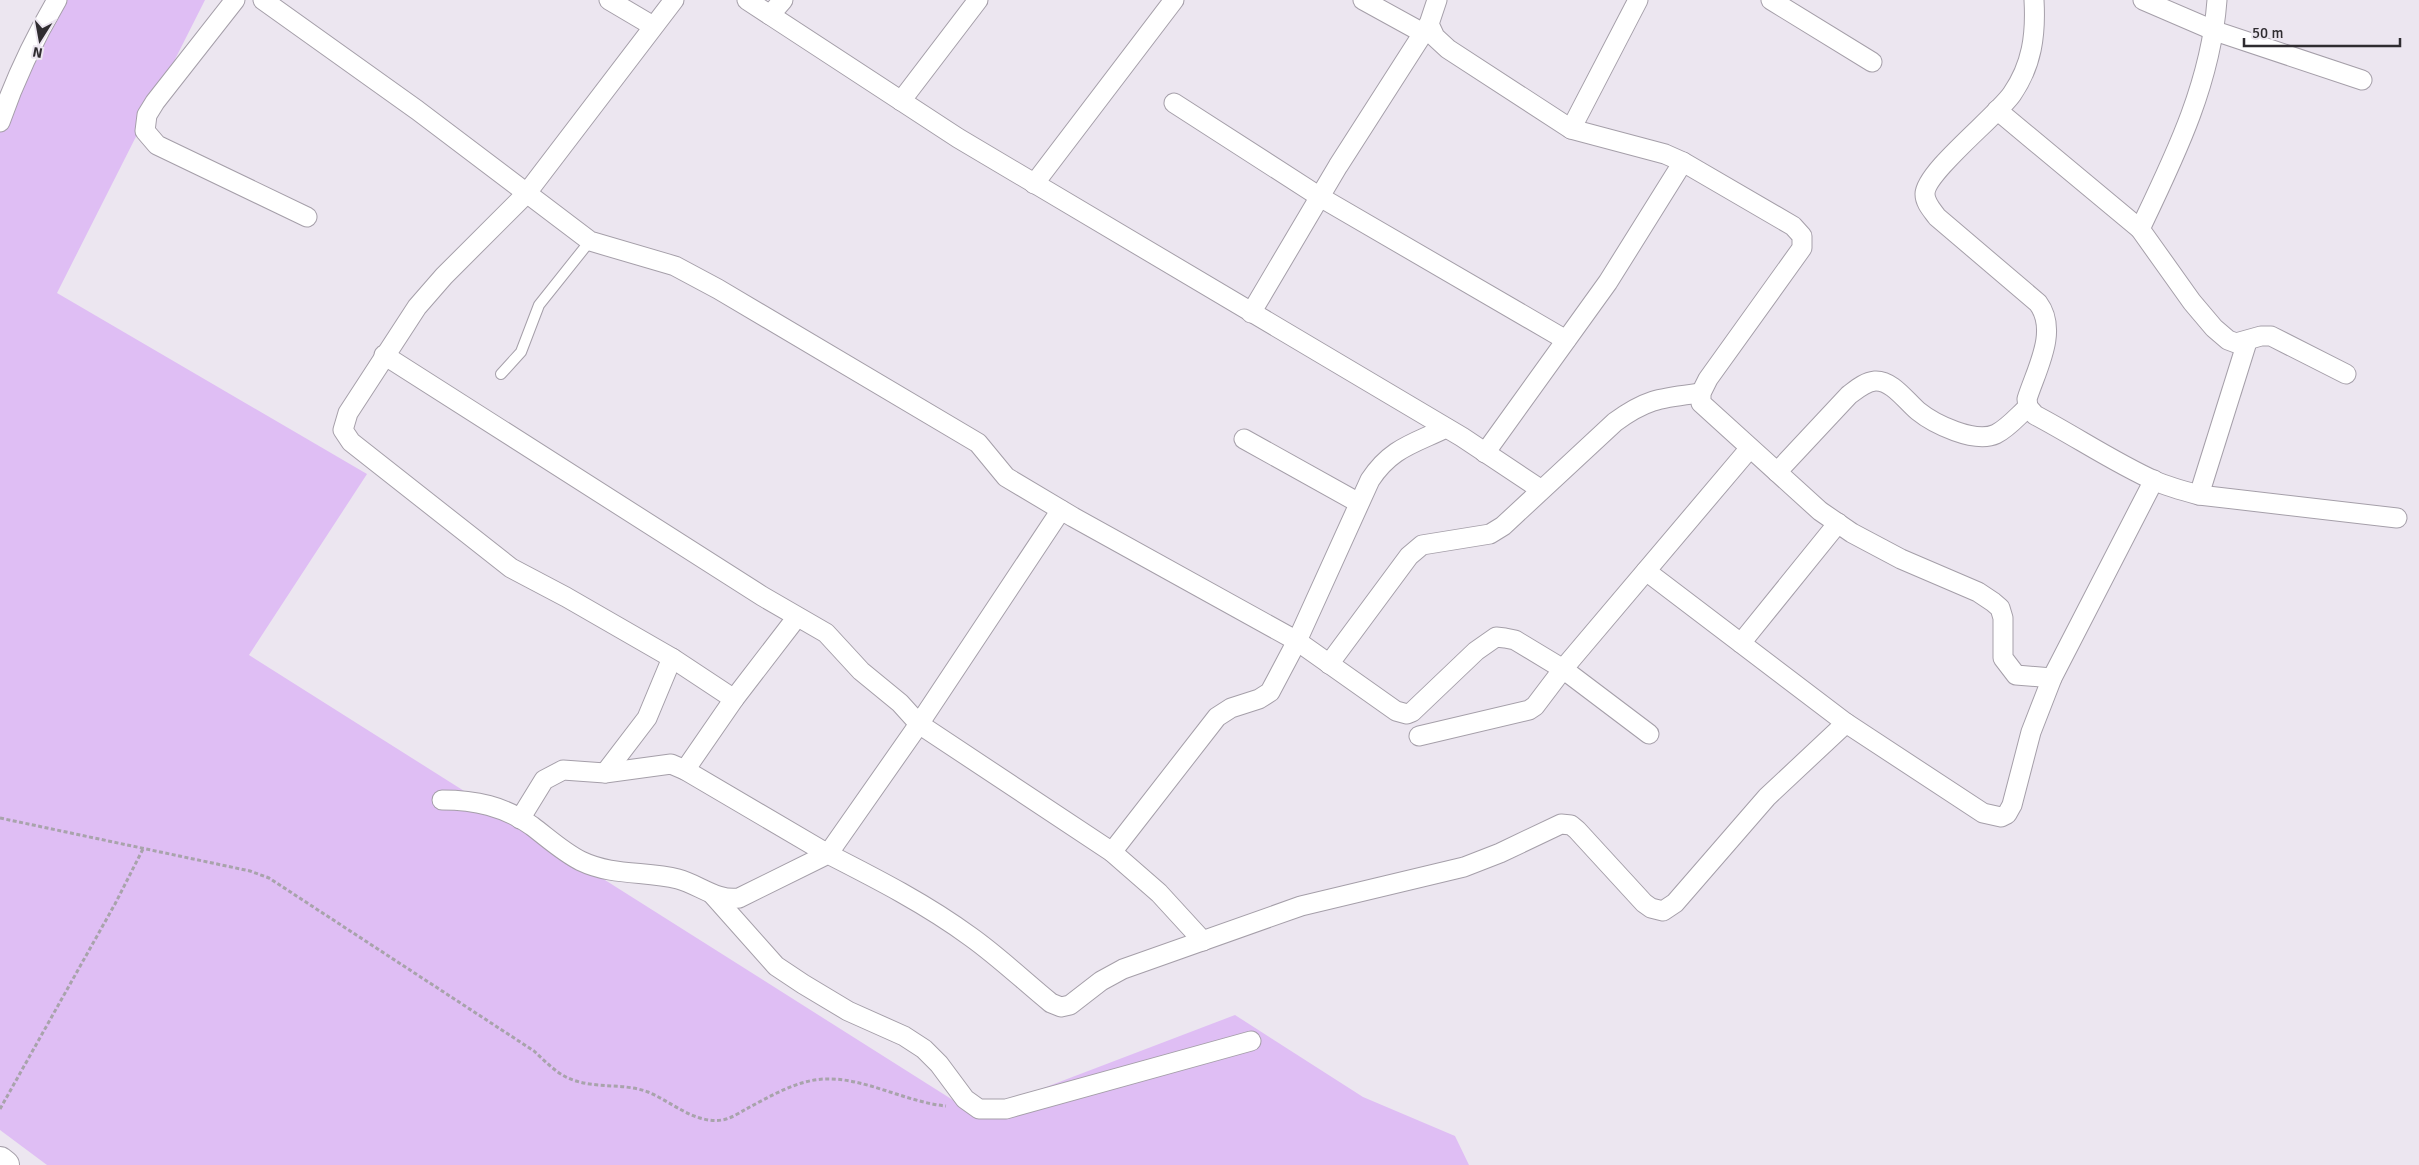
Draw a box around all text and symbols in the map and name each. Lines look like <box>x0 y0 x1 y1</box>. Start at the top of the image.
north arrow <box>15 15 65 65</box>
scale bar <box>2244 15 2400 47</box>
text: 50 m <box>2252 24 2283 42</box>
text: N <box>31 43 44 62</box>

